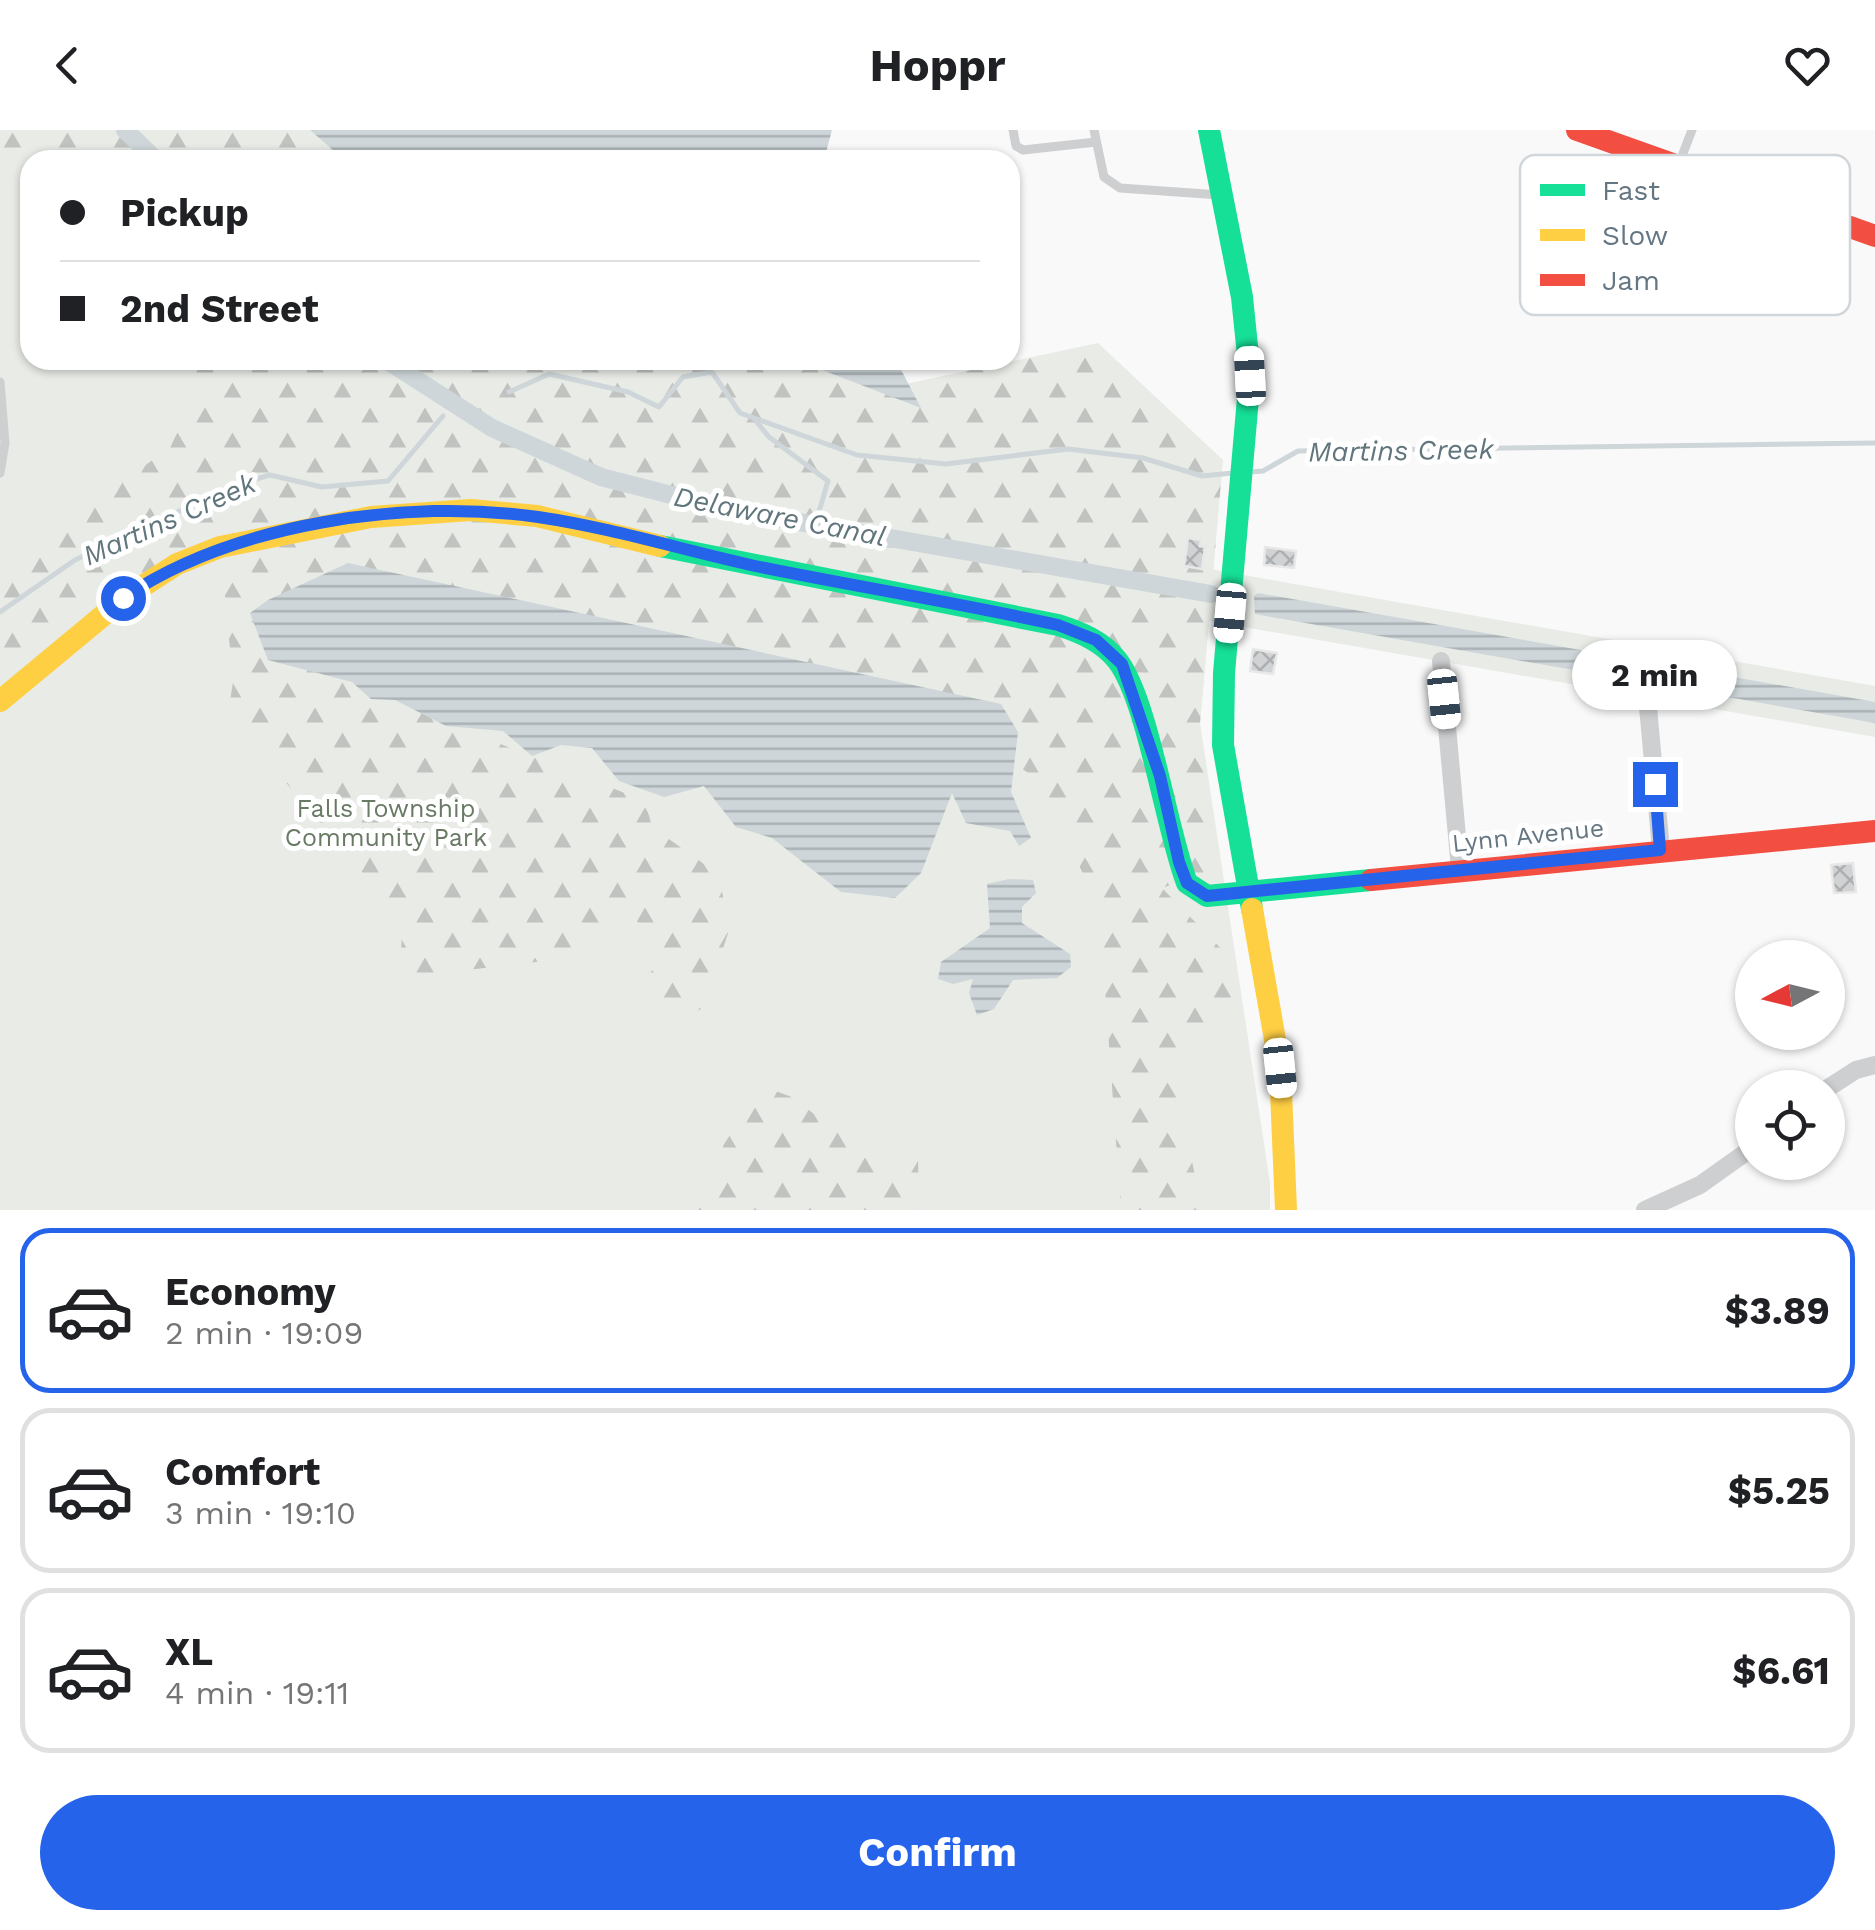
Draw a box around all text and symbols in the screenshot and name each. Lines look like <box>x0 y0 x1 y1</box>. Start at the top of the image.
icon: back <box>40 38 95 93</box>
icon: heart <box>1780 38 1835 93</box>
text: Hoppr <box>870 39 1005 92</box>
legend <box>1520 155 1850 315</box>
text: Fast <box>1602 174 1660 207</box>
text: Pickup <box>120 191 249 235</box>
text: Slow <box>1602 219 1668 252</box>
text: Jam <box>1602 264 1660 297</box>
text: 2nd Street <box>120 287 319 331</box>
car <box>1233 345 1267 407</box>
water label: Martins Creek <box>1308 432 1495 469</box>
water label: Martins Creek <box>78 466 261 572</box>
water label: Delaware Canal <box>671 480 889 553</box>
route start <box>101 576 146 621</box>
car <box>1212 582 1248 644</box>
callout: 2 min <box>1572 639 1738 709</box>
text: 2 min <box>1611 656 1698 694</box>
car <box>1426 668 1462 730</box>
route end <box>1633 762 1678 807</box>
park label: Falls Township Community Park <box>285 794 487 852</box>
street label: Lynn Avenue <box>1451 813 1605 858</box>
north arrow <box>1735 940 1845 1050</box>
map controls <box>1735 940 1845 1180</box>
car <box>1262 1037 1298 1099</box>
button: locate <box>1735 1070 1845 1180</box>
icon: car <box>45 1266 135 1356</box>
text: Economy <box>165 1270 336 1314</box>
text: $3.89 <box>1725 1289 1830 1333</box>
text: 2 min · 19:09 <box>165 1314 363 1352</box>
icon: car <box>45 1446 135 1536</box>
text: Comfort <box>165 1450 320 1494</box>
text: $5.25 <box>1728 1469 1830 1513</box>
text: 3 min · 19:10 <box>165 1494 356 1532</box>
icon: car <box>45 1626 135 1716</box>
text: XL <box>165 1630 213 1674</box>
text: $6.61 <box>1732 1649 1830 1693</box>
text: 4 min · 19:11 <box>165 1674 349 1712</box>
button: Confirm <box>40 1795 1835 1910</box>

